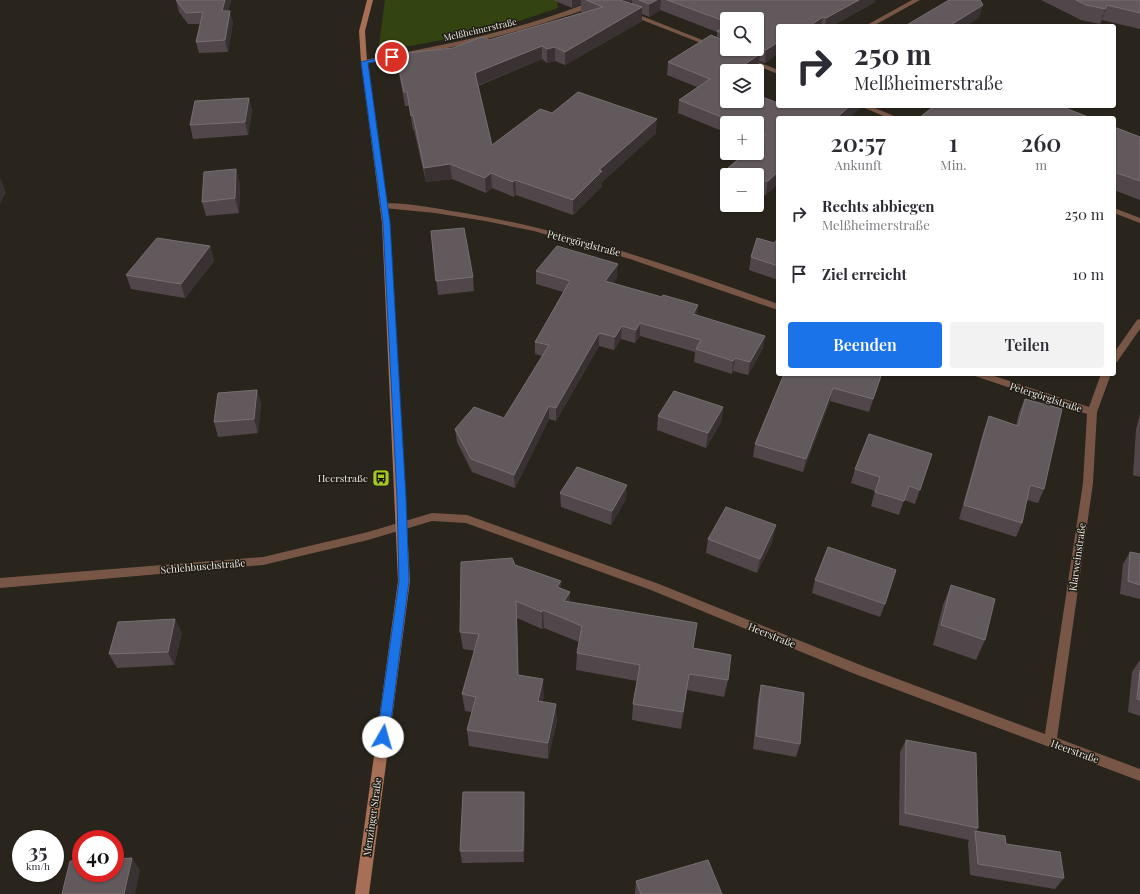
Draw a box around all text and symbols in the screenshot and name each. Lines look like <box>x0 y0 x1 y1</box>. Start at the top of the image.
map controls <box>720 12 764 212</box>
button: search <box>720 12 764 56</box>
street label: Melßheimerstraße <box>442 15 518 43</box>
text: 250 m <box>854 35 931 72</box>
pin <box>375 40 409 74</box>
icon: right <box>788 40 840 92</box>
icon: arrive <box>381 46 403 68</box>
button: layers <box>720 64 764 108</box>
text: Melßheimerstraße <box>854 71 1003 95</box>
button: + <box>720 116 764 160</box>
text: 20:57 <box>831 126 886 158</box>
text: 1 <box>949 126 958 158</box>
text: 260 <box>1021 126 1061 158</box>
text: Ankunft <box>834 156 882 173</box>
text: Min. <box>940 156 967 173</box>
text: m <box>1035 156 1047 173</box>
button: − <box>720 168 764 212</box>
text: Rechts abbiegen <box>822 196 935 216</box>
icon: right <box>788 203 810 225</box>
text: 250 m <box>1065 204 1104 224</box>
text: Melßheimerstraße <box>822 216 930 233</box>
street label: Petergörglstraße <box>546 226 622 260</box>
icon: arrive <box>788 263 810 285</box>
text: Ziel erreicht <box>822 264 907 284</box>
text: 10 m <box>1072 264 1104 284</box>
button: Beenden <box>788 322 942 368</box>
button: Teilen <box>950 322 1104 368</box>
street label: Petergörglstraße <box>1008 379 1084 415</box>
bus stop icon: Heerstraße <box>371 468 391 488</box>
place label: Heerstraße <box>318 471 368 485</box>
street label: Klarweinstraße <box>1065 522 1089 592</box>
street label: Schlehbuschstraße <box>160 555 246 577</box>
street label: Heerstraße <box>746 619 798 651</box>
position arrow <box>362 716 404 758</box>
street label: Heerstraße <box>1049 736 1101 766</box>
street label: Menzinger Straße <box>360 777 384 857</box>
speed limit sign: 40 <box>72 830 124 882</box>
text: 35 <box>29 837 47 864</box>
text: km/h <box>26 859 50 873</box>

